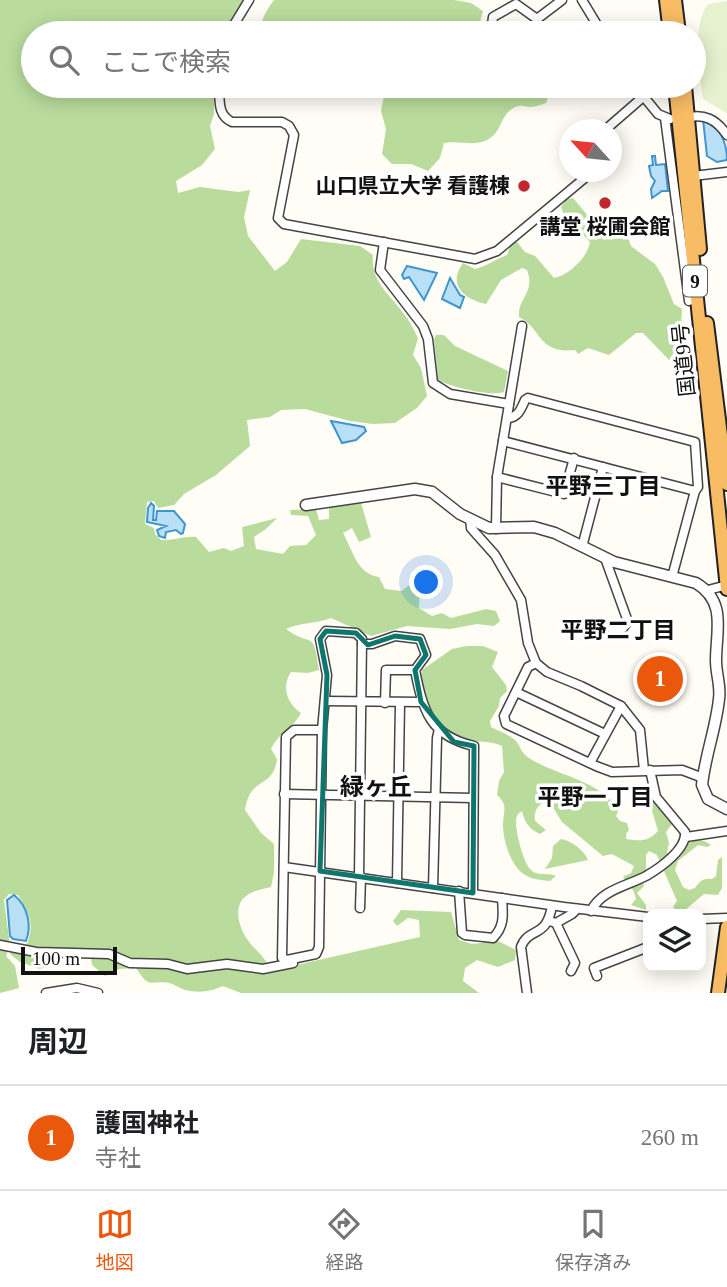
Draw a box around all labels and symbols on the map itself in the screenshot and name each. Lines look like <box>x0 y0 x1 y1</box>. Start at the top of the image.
north arrow <box>559 119 622 182</box>
place label: 山口県立大学 看護棟 <box>316 174 510 198</box>
marker: 山口県立大学 看護棟 <box>516 178 532 194</box>
marker: 講堂 桜圃会館 <box>597 195 613 211</box>
place label: 講堂 桜圃会館 <box>539 215 671 239</box>
road number: 9 <box>683 266 707 296</box>
street label: 国道9号 <box>668 322 700 398</box>
district label: 平野三丁目 <box>546 474 661 499</box>
your location <box>409 565 443 599</box>
district label: 平野二丁目 <box>561 618 676 643</box>
pin: 1 <box>637 653 683 705</box>
district label: 緑ヶ丘 <box>340 774 412 800</box>
district label: 平野一丁目 <box>538 785 653 810</box>
scale bar <box>21 944 117 976</box>

